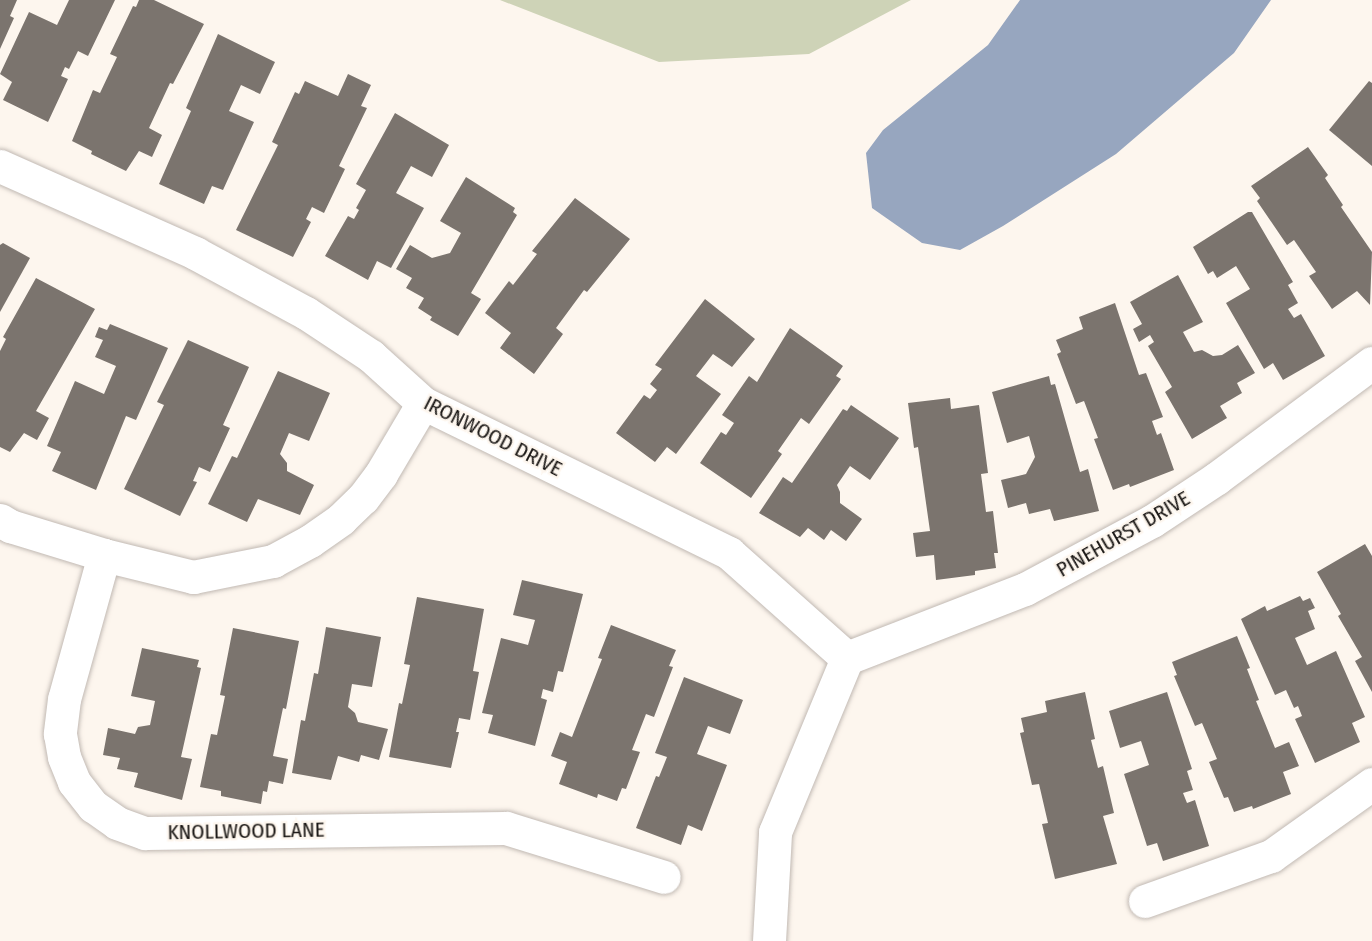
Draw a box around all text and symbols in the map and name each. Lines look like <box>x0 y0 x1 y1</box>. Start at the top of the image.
street label: IRONWOOD DRIVE <box>420 390 566 482</box>
street label: PINEHURST DRIVE <box>1052 486 1194 582</box>
street label: KNOLLWOOD LANE <box>167 817 325 845</box>

